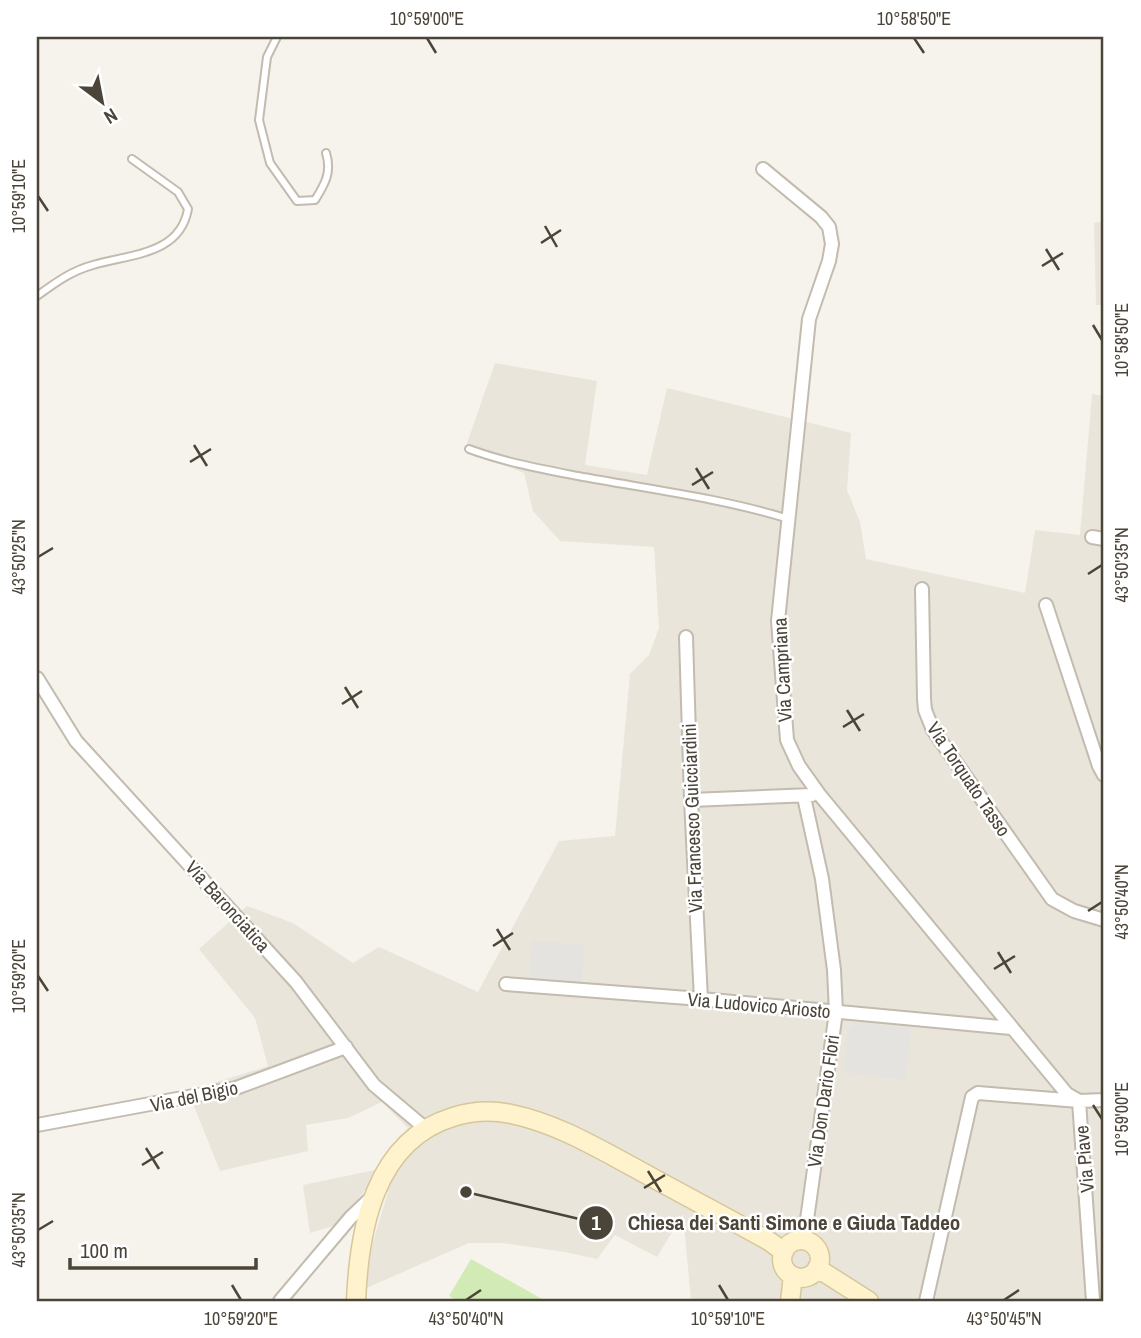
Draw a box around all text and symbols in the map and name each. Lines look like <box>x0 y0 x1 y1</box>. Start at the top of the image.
text: 10°59'00"E <box>390 6 464 31</box>
text: 10°58'50"E <box>877 6 951 31</box>
north arrow <box>66 66 136 136</box>
text: N <box>99 102 123 130</box>
text: 10°59'10"E <box>6 159 31 233</box>
text: 10°58'50"E <box>1109 303 1134 377</box>
text: 43°50'25"N <box>6 519 31 595</box>
text: 43°50'35"N <box>1109 527 1134 603</box>
street label: Via Campriana <box>766 617 798 723</box>
street label: Via Torquato Tasso <box>921 717 1017 841</box>
street label: Via Francesco Guicciardini <box>676 723 708 913</box>
street label: Via Baronciatica <box>180 855 276 958</box>
text: 43°50'40"N <box>1109 864 1134 940</box>
text: 10°59'20"E <box>6 939 31 1013</box>
street label: Via Ludovico Ariosto <box>686 986 832 1024</box>
street label: Via Don Dario Flori <box>801 1033 845 1169</box>
street label: Via del Bigio <box>148 1074 240 1118</box>
text: 10°59'00"E <box>1109 1082 1134 1156</box>
street label: Via Piave <box>1068 1124 1100 1194</box>
text: 43°50'35"N <box>6 1192 31 1268</box>
callout: Chiesa dei Santi Simone e Giuda Taddeo <box>579 1202 974 1244</box>
text: 1 <box>591 1208 601 1237</box>
text: Chiesa dei Santi Simone e Giuda Taddeo <box>628 1208 960 1237</box>
scale bar <box>70 1226 256 1270</box>
text: 100 m <box>80 1236 128 1265</box>
text: 10°59'20"E <box>204 1306 278 1331</box>
text: 43°50'40"N <box>428 1306 504 1331</box>
text: 10°59'10"E <box>691 1306 765 1331</box>
text: 43°50'45"N <box>966 1306 1042 1331</box>

